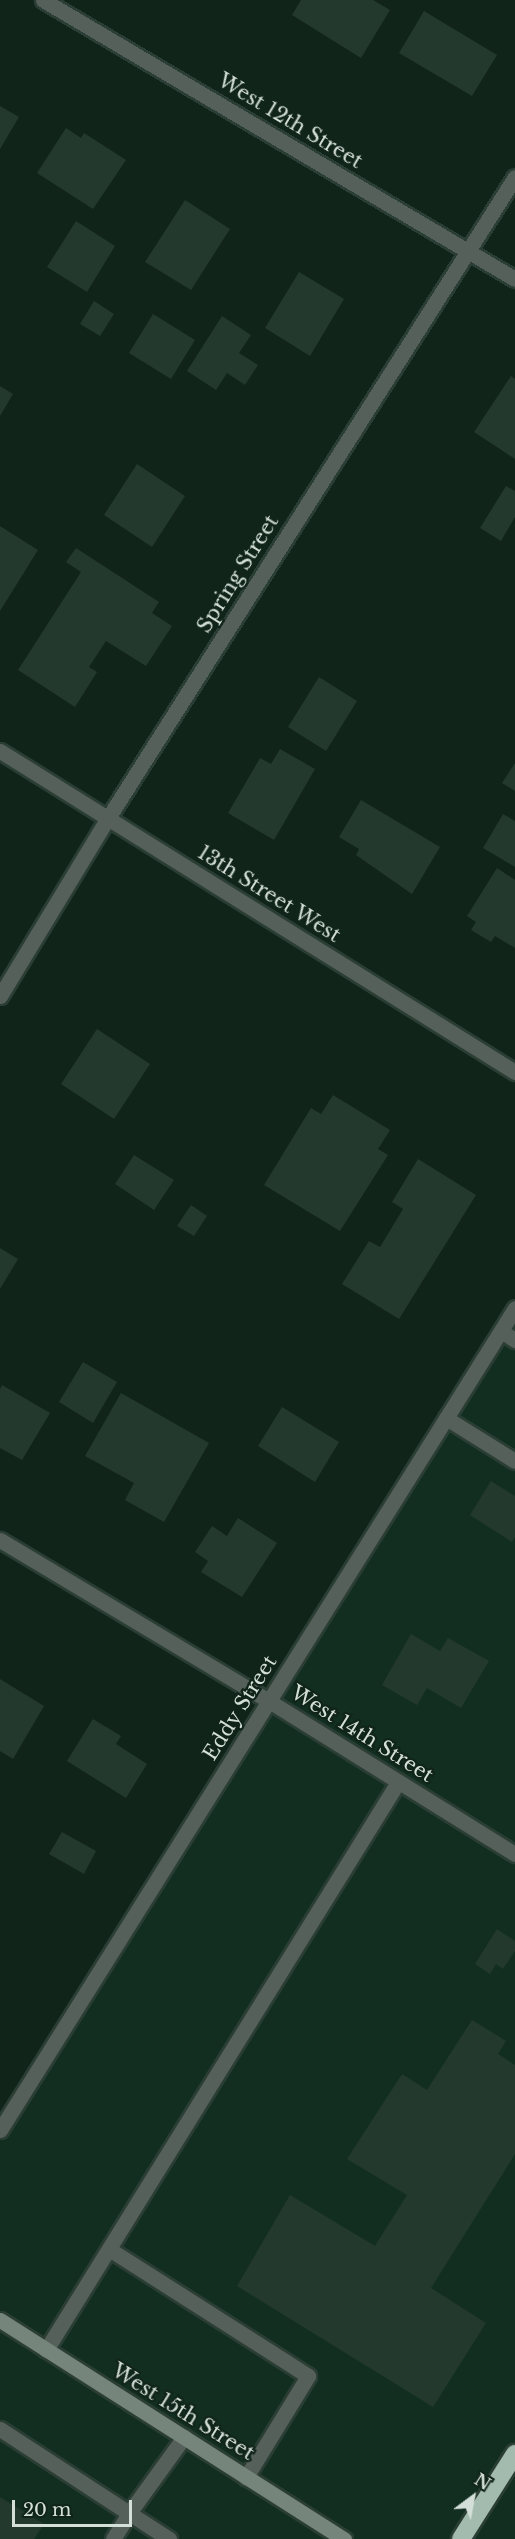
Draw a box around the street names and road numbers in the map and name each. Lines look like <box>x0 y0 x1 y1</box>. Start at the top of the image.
street label: West 12th Street <box>213 68 367 174</box>
street label: Spring Street <box>192 511 284 637</box>
street label: 13th Street West <box>193 840 345 948</box>
street label: Eddy Street <box>198 1651 282 1765</box>
street label: West 14th Street <box>286 1680 438 1788</box>
street label: West 15th Street <box>107 2359 259 2465</box>

